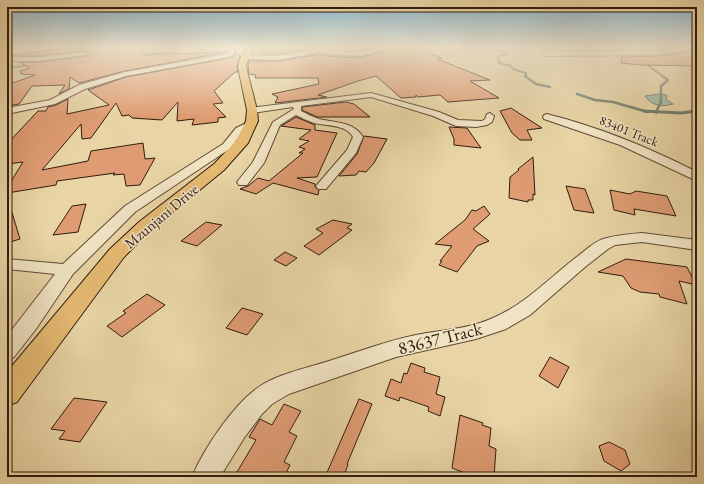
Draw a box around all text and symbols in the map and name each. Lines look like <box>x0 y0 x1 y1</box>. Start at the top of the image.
street label: 83401 Track <box>597 111 662 151</box>
street label: Mzunjani Drive <box>120 179 202 253</box>
street label: 83637 Track <box>395 316 485 360</box>

